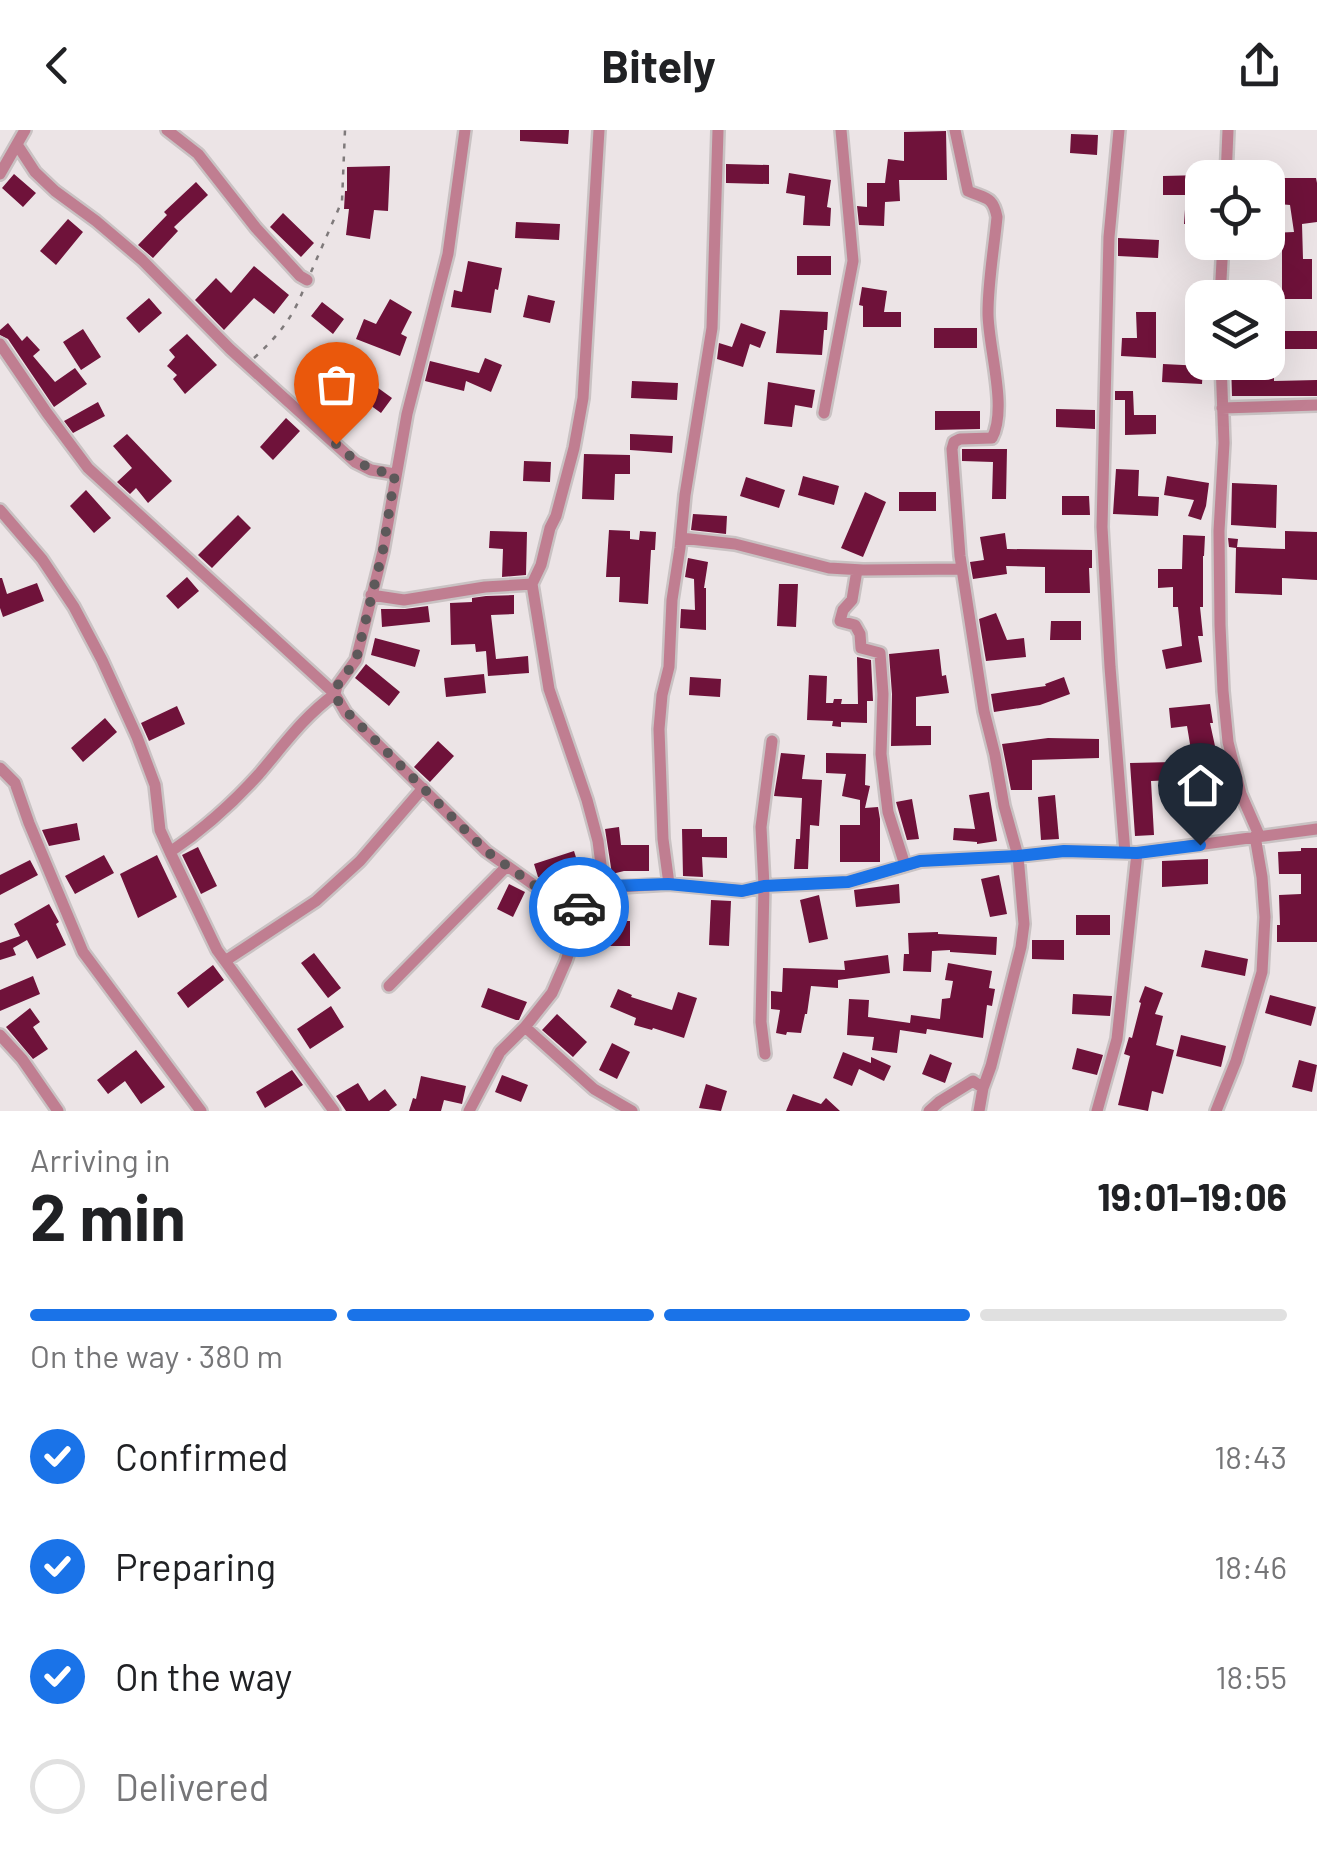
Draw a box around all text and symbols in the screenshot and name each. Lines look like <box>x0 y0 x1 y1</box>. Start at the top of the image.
icon: back <box>30 38 85 93</box>
text: Bitely <box>601 38 716 92</box>
icon: share <box>1232 38 1287 93</box>
map controls <box>1185 160 1285 380</box>
button: locate <box>1185 160 1285 260</box>
button: layers <box>1185 280 1285 380</box>
pin <box>294 342 379 445</box>
icon: bag <box>309 357 364 412</box>
pin <box>1158 743 1243 846</box>
icon: home <box>1173 758 1228 813</box>
courier <box>529 857 629 957</box>
icon: car <box>552 880 607 935</box>
text: Arriving in <box>30 1140 170 1178</box>
text: 19:01–19:06 <box>1097 1173 1287 1219</box>
text: 2 min <box>30 1176 186 1254</box>
text: On the way · 380 m <box>30 1336 283 1374</box>
icon: check <box>30 1429 85 1484</box>
text: Confirmed <box>115 1433 288 1479</box>
text: 18:43 <box>1214 1437 1287 1475</box>
icon: check <box>30 1539 85 1594</box>
text: Preparing <box>115 1543 276 1589</box>
text: 18:46 <box>1214 1547 1287 1585</box>
icon: check <box>30 1649 85 1704</box>
text: On the way <box>115 1653 292 1699</box>
text: 18:55 <box>1215 1657 1287 1695</box>
text: Delivered <box>115 1763 269 1809</box>

